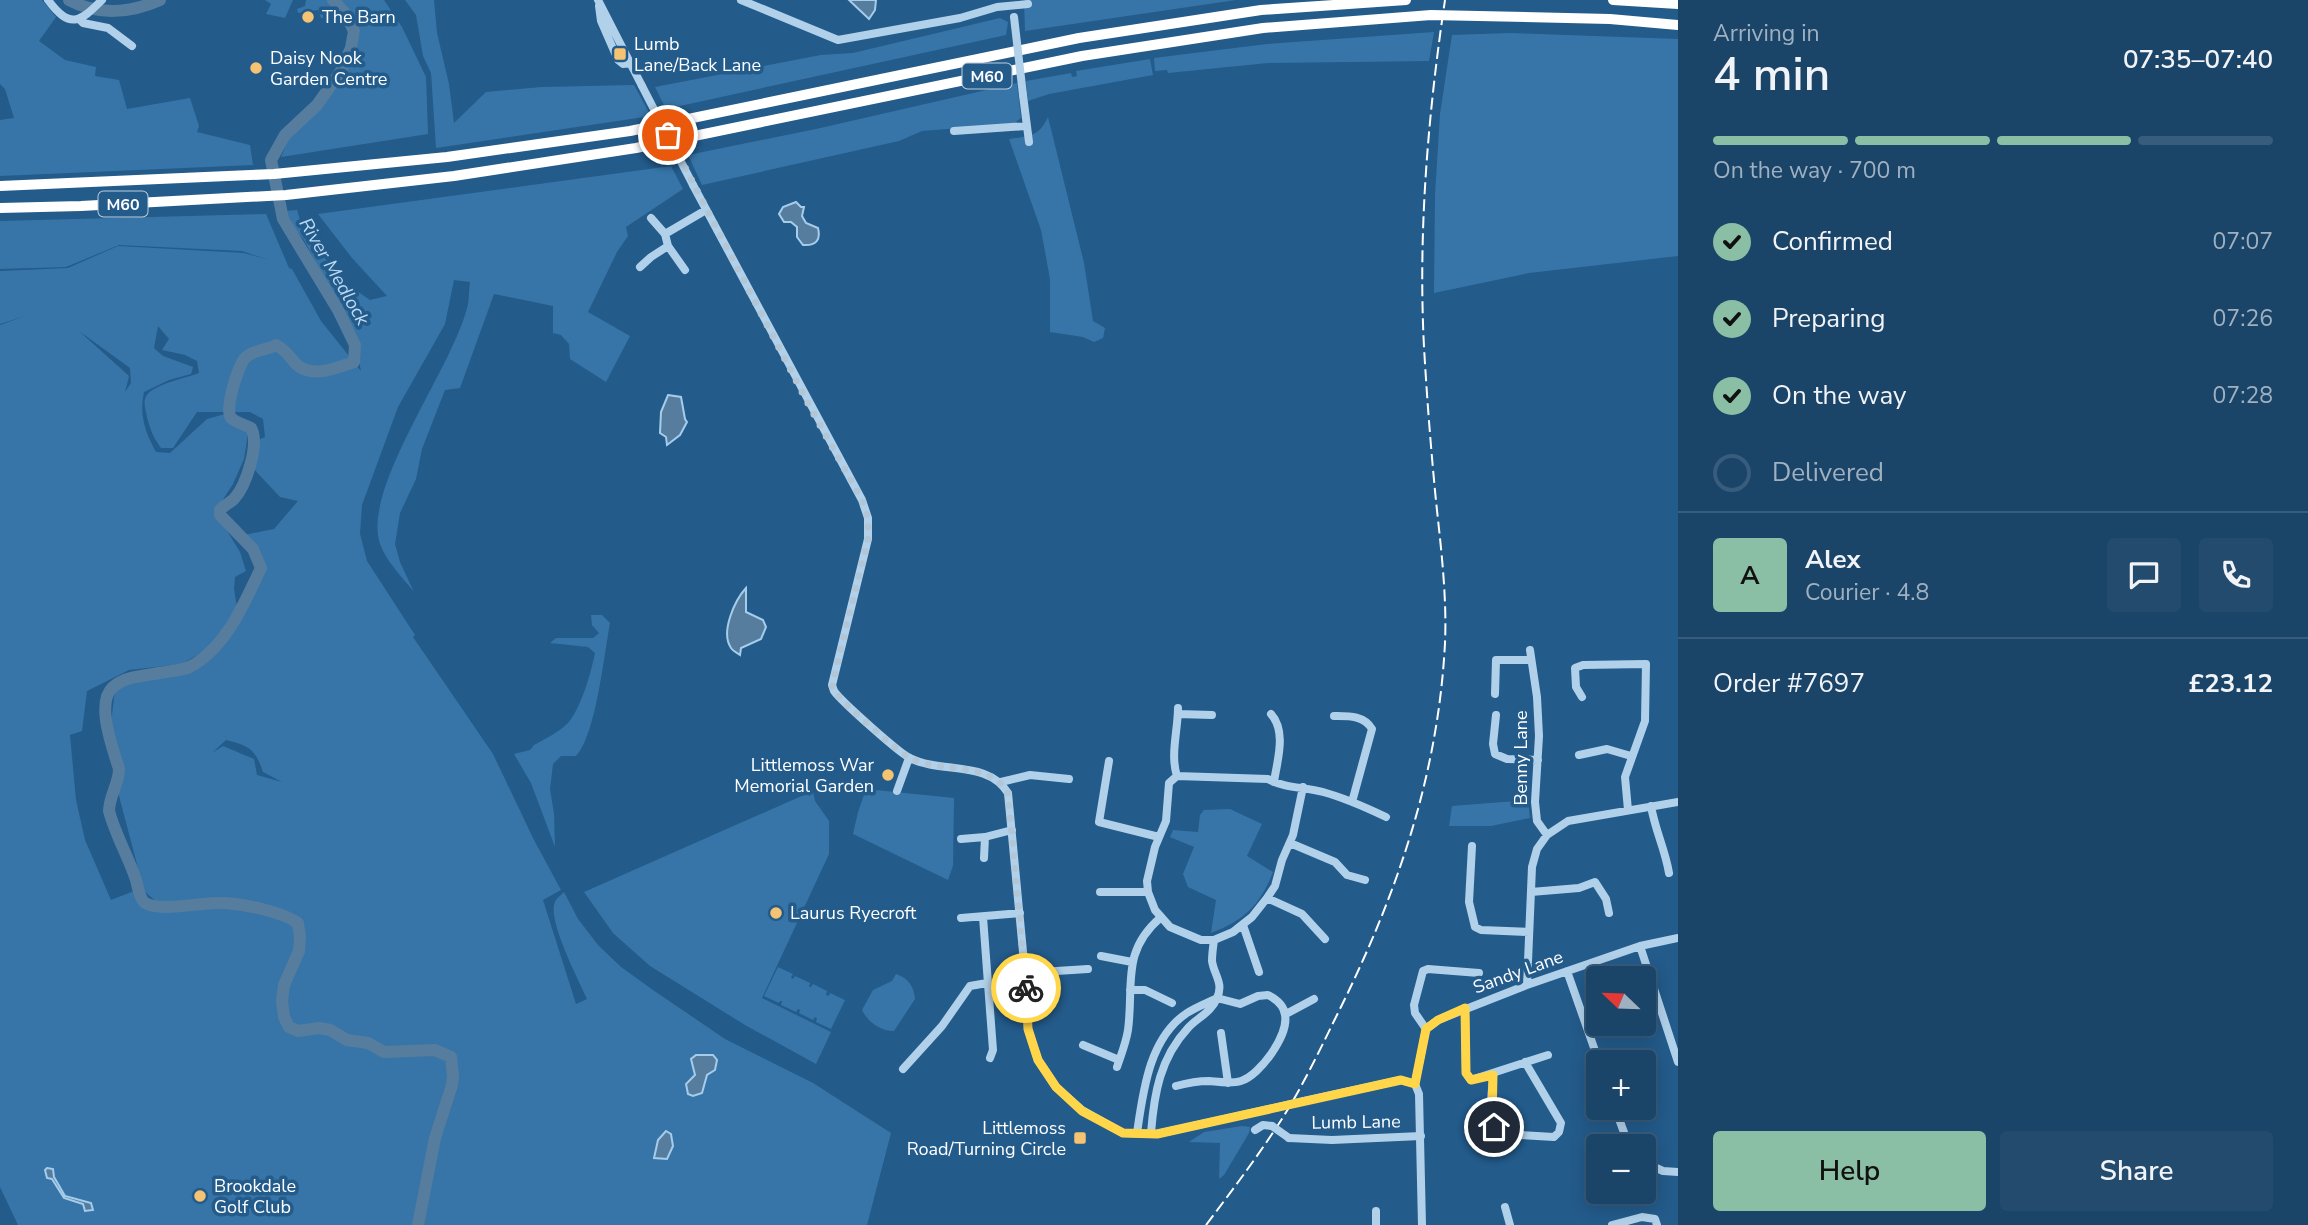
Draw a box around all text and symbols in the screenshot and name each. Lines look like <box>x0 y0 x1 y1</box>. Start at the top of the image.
place label: The Barn <box>322 5 396 29</box>
marker: The Barn <box>300 9 316 25</box>
text: Arriving in <box>1713 18 1820 49</box>
place label: Lumb Lane/Back Lane <box>634 32 761 77</box>
text: 07:35–07:40 <box>2123 42 2273 77</box>
text: 4 min <box>1713 43 1830 106</box>
place label: Daisy Nook Garden Centre <box>270 46 387 91</box>
marker: Lumb Lane/Back Lane <box>612 46 628 62</box>
marker: Daisy Nook Garden Centre <box>248 60 264 76</box>
road number: M60 <box>962 64 1012 88</box>
pin <box>638 105 698 165</box>
icon: bag <box>649 116 687 154</box>
text: On the way · 700 m <box>1713 155 1916 186</box>
road number: M60 <box>99 192 148 216</box>
water label: River Medlock <box>293 213 376 331</box>
icon: check <box>1713 223 1751 261</box>
text: Confirmed <box>1772 224 1893 259</box>
text: 07:07 <box>2213 226 2273 257</box>
icon: check <box>1713 300 1751 338</box>
text: Preparing <box>1772 301 1885 336</box>
text: 07:26 <box>2213 303 2273 334</box>
icon: check <box>1713 377 1751 415</box>
text: On the way <box>1772 378 1906 413</box>
text: 07:28 <box>2213 380 2273 411</box>
text: Delivered <box>1772 455 1884 490</box>
button: chat <box>2107 538 2181 612</box>
button: phone <box>2199 538 2273 612</box>
text: Alex <box>1805 542 1861 577</box>
text: A <box>1740 558 1760 593</box>
text: Courier · 4.8 <box>1805 577 1929 608</box>
text: Order #7697 <box>1713 666 1865 701</box>
text: £23.12 <box>2189 666 2273 701</box>
street label: Benny Lane <box>1509 710 1533 806</box>
place label: Littlemoss War Memorial Garden <box>734 753 875 798</box>
marker: Littlemoss War Memorial Garden <box>880 767 896 783</box>
place label: Laurus Ryecroft <box>790 901 917 925</box>
marker: Laurus Ryecroft <box>768 905 784 921</box>
street label: Sandy Lane <box>1470 945 1566 999</box>
courier <box>991 953 1061 1023</box>
north arrow <box>1586 966 1656 1036</box>
map controls <box>1586 966 1656 1204</box>
icon: bike <box>1007 969 1045 1007</box>
button: + <box>1586 1050 1656 1120</box>
pin <box>1464 1097 1524 1157</box>
icon: home <box>1475 1108 1513 1146</box>
street label: Lumb Lane <box>1311 1109 1401 1135</box>
place label: Littlemoss Road/Turning Circle <box>907 1116 1066 1161</box>
marker: Littlemoss Road/Turning Circle <box>1072 1130 1088 1146</box>
button: Help <box>1713 1131 1986 1211</box>
button: Share <box>2000 1131 2273 1211</box>
button: − <box>1586 1134 1656 1204</box>
place label: Brookdale Golf Club <box>214 1174 296 1219</box>
marker: Brookdale Golf Club <box>192 1188 208 1204</box>

